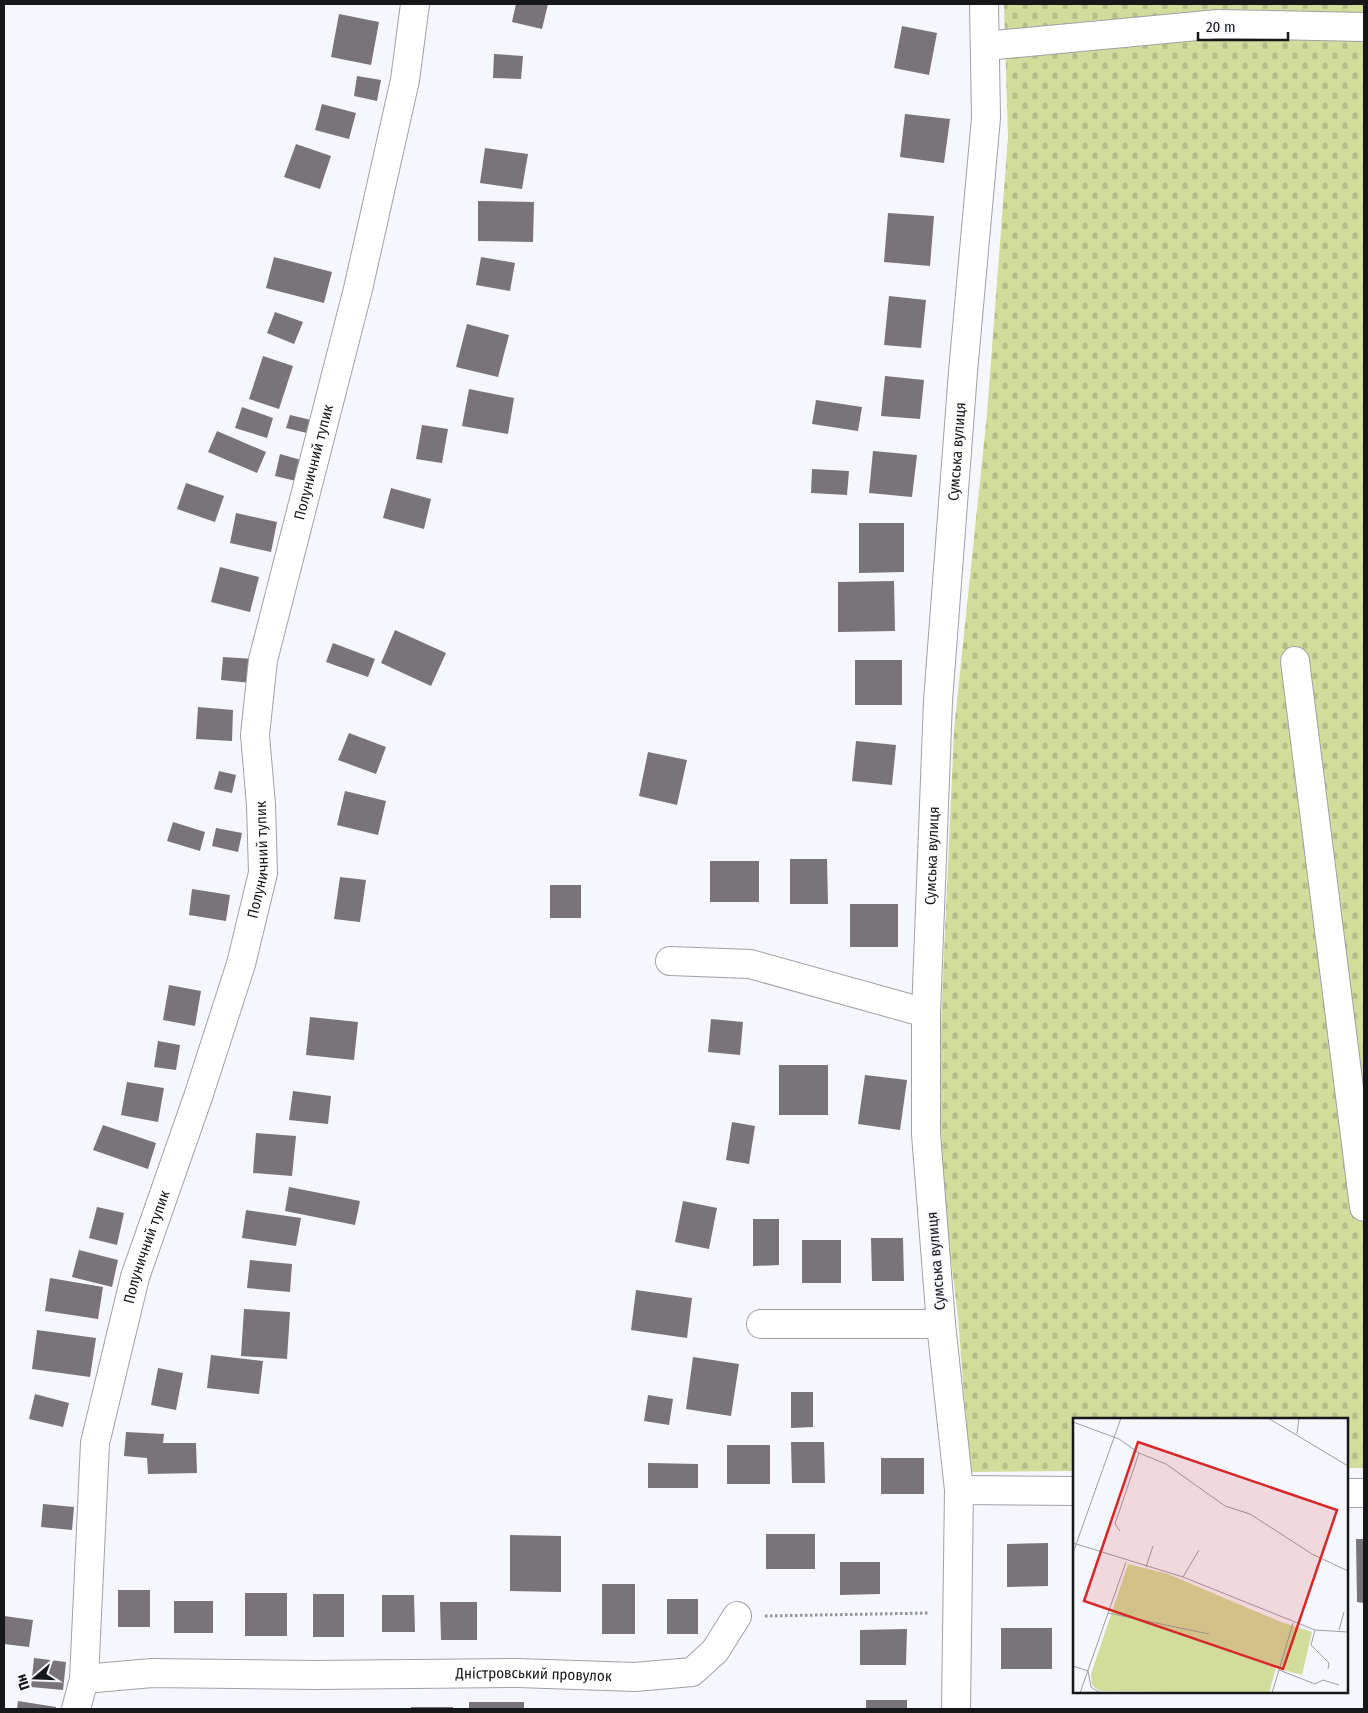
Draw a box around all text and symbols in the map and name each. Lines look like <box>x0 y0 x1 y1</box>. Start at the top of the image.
scale bar <box>1198 10 1288 42</box>
text: 20 m <box>1206 18 1236 36</box>
street label: Сумська вулиця <box>944 402 970 501</box>
street label: Полуничний тупик <box>290 403 337 522</box>
street label: Полуничний тупик <box>243 800 272 920</box>
street label: Сумська вулиця <box>921 806 943 905</box>
street label: Полуничний тупик <box>120 1188 174 1306</box>
street label: Сумська вулиця <box>923 1211 949 1311</box>
inset map <box>1073 1418 1348 1693</box>
north arrow <box>10 1653 60 1703</box>
street label: Дністровський провулок <box>454 1664 612 1685</box>
text: Пн <box>13 1672 34 1692</box>

